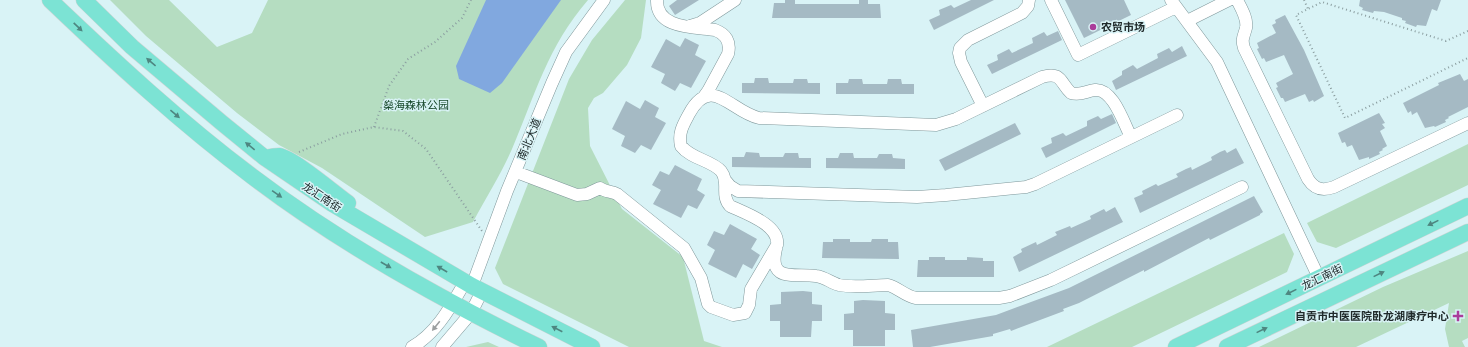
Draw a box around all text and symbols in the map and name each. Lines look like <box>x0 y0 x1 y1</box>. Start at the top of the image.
place label: 农贸市场 <box>1101 20 1145 34</box>
one-way arrow <box>73 22 83 32</box>
marker: 农贸市场 <box>1088 22 1098 32</box>
one-way arrow <box>145 58 156 67</box>
park label: 燊海森林公园 <box>383 98 449 112</box>
one-way arrow <box>170 109 180 118</box>
street label: 南北大道 <box>514 116 544 162</box>
one-way arrow <box>245 142 256 150</box>
street label: 龙汇南街 <box>300 179 344 215</box>
one-way arrow <box>272 190 282 198</box>
one-way arrow <box>1427 220 1439 226</box>
one-way arrow <box>380 261 392 268</box>
street label: 龙汇南街 <box>1299 261 1345 293</box>
one-way arrow <box>436 266 448 272</box>
one-way arrow <box>1374 271 1385 277</box>
one-way arrow <box>1285 289 1296 295</box>
place label: 自贡市中医医院卧龙湖康疗中心 <box>1295 309 1449 323</box>
marker: 自贡市中医医院卧龙湖康疗中心 <box>1452 310 1464 322</box>
one-way arrow <box>431 321 440 332</box>
one-way arrow <box>551 326 563 332</box>
one-way arrow <box>1256 327 1268 333</box>

